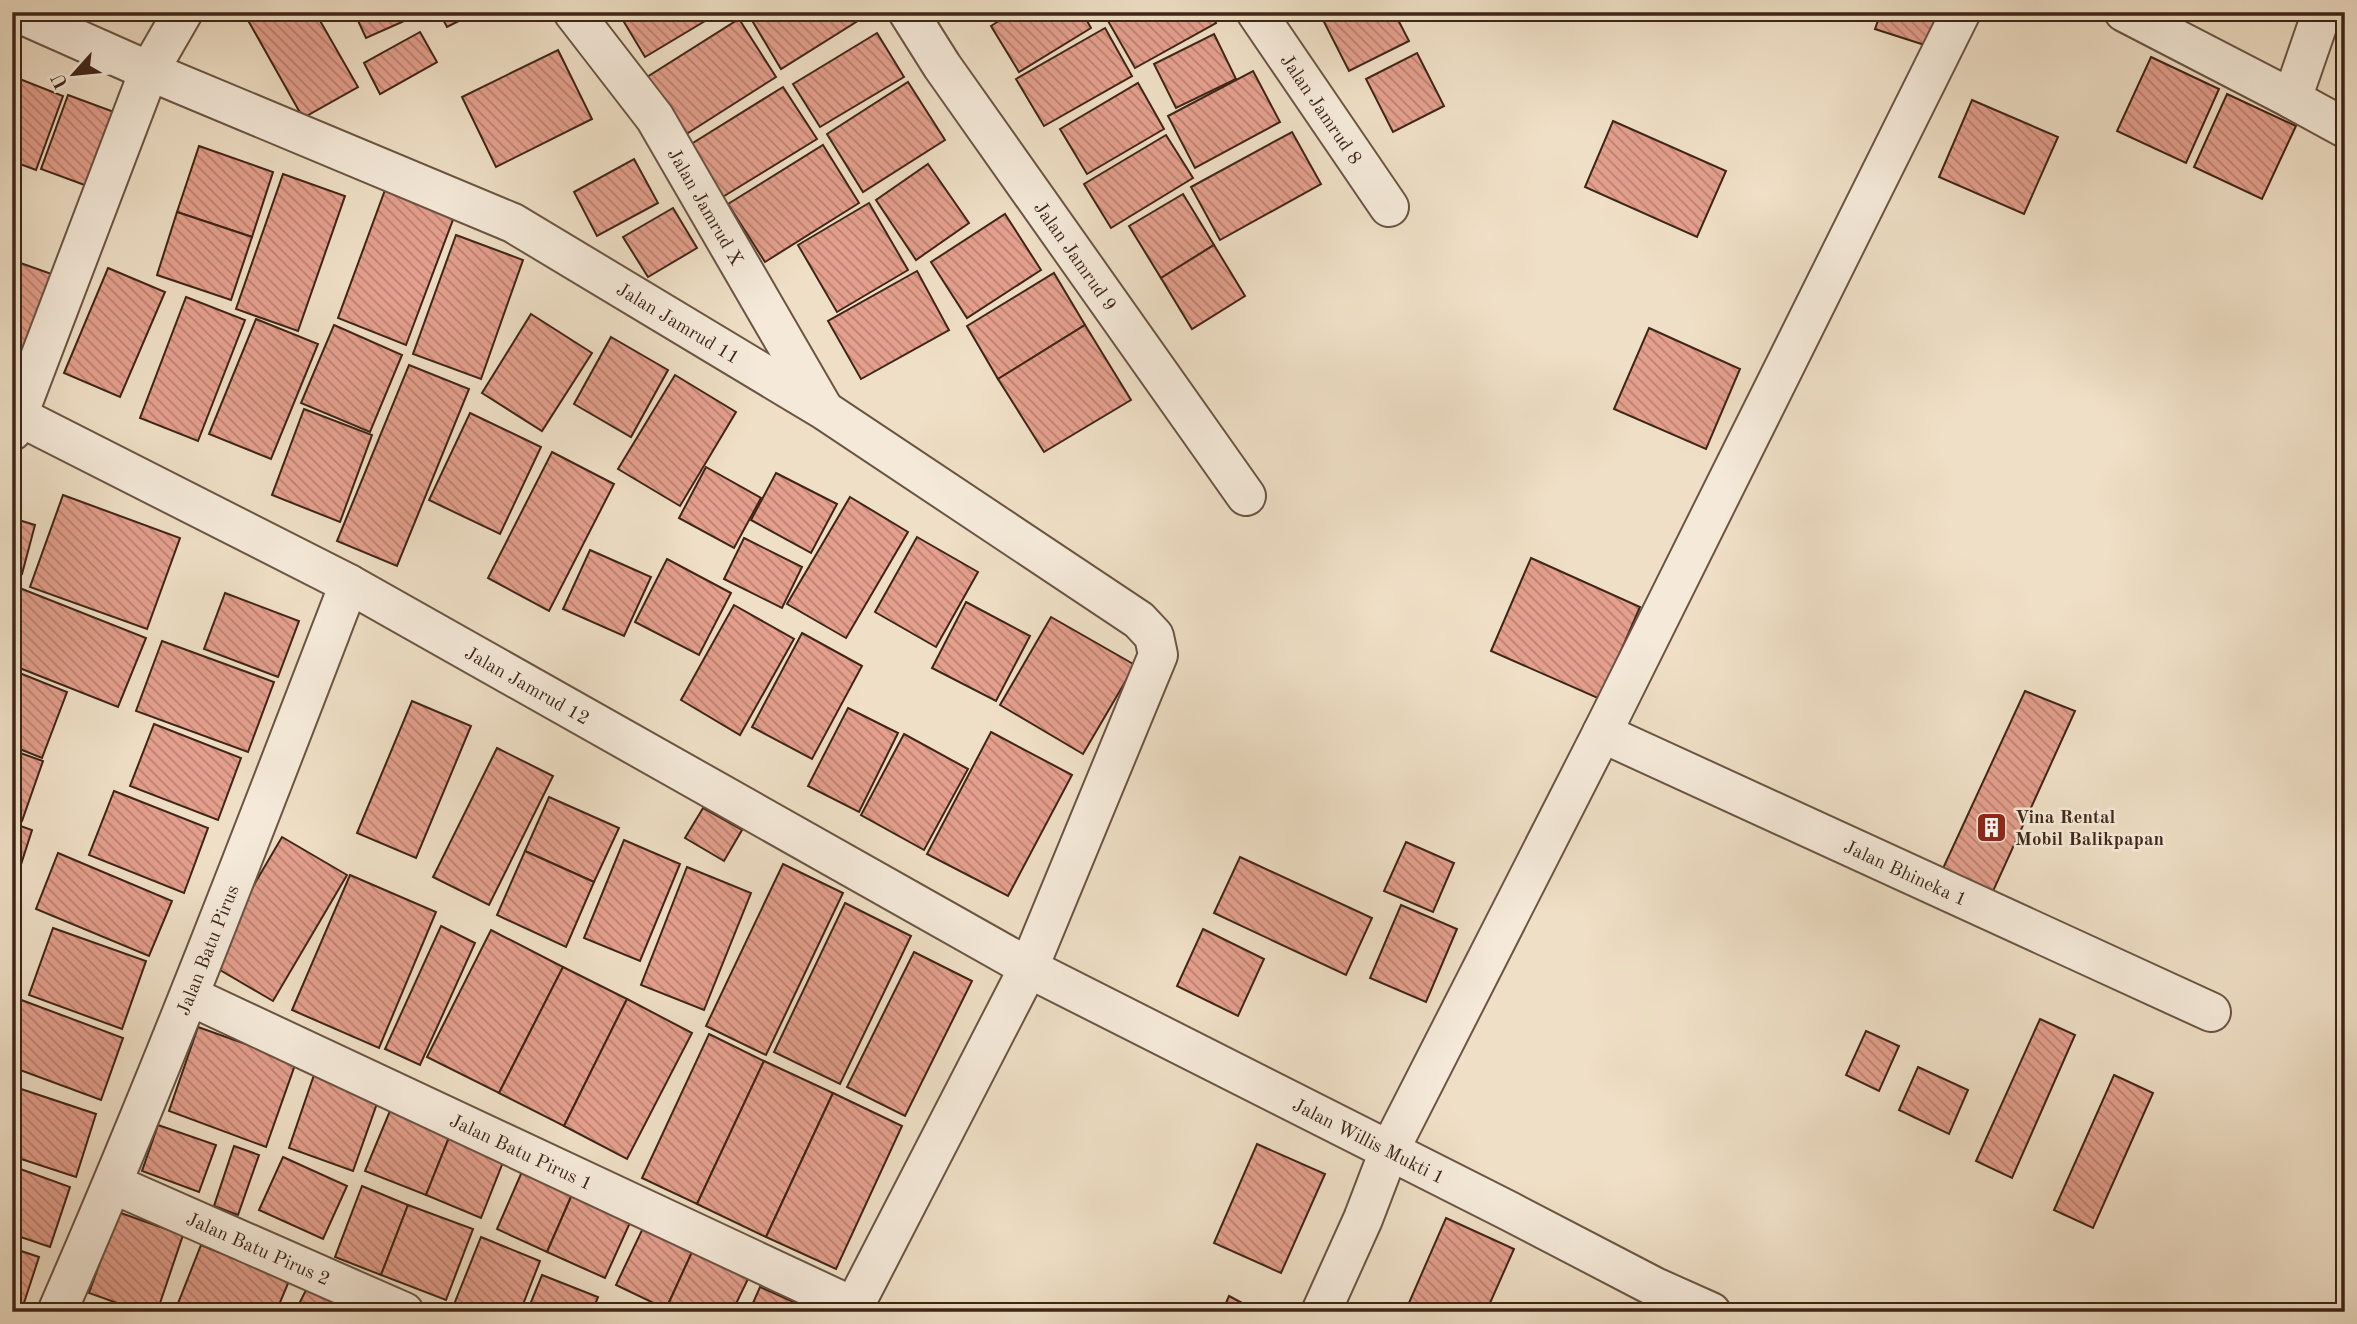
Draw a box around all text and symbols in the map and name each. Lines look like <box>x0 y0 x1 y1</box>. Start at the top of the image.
north arrow <box>38 38 108 108</box>
street label: Jalan Jamrud 8 <box>1276 52 1364 169</box>
text: U <box>49 70 73 92</box>
street label: Jalan Jamrud X <box>663 146 745 269</box>
street label: Jalan Jamrud 9 <box>1029 199 1119 315</box>
street label: Jalan Jamrud 11 <box>612 280 742 369</box>
street label: Jalan Jamrud 12 <box>461 644 592 730</box>
place label: Vina Rental Mobil Balikpapan <box>2015 809 2164 850</box>
building icon: Vina Rental Mobil Balikpapan <box>1975 810 2009 844</box>
street label: Jalan Bhineka 1 <box>1840 838 1969 911</box>
street label: Jalan Batu Pirus <box>175 883 244 1019</box>
street label: Jalan Willis Mukti 1 <box>1289 1096 1447 1189</box>
street label: Jalan Batu Pirus 1 <box>446 1112 595 1195</box>
street label: Jalan Batu Pirus 2 <box>183 1210 332 1290</box>

